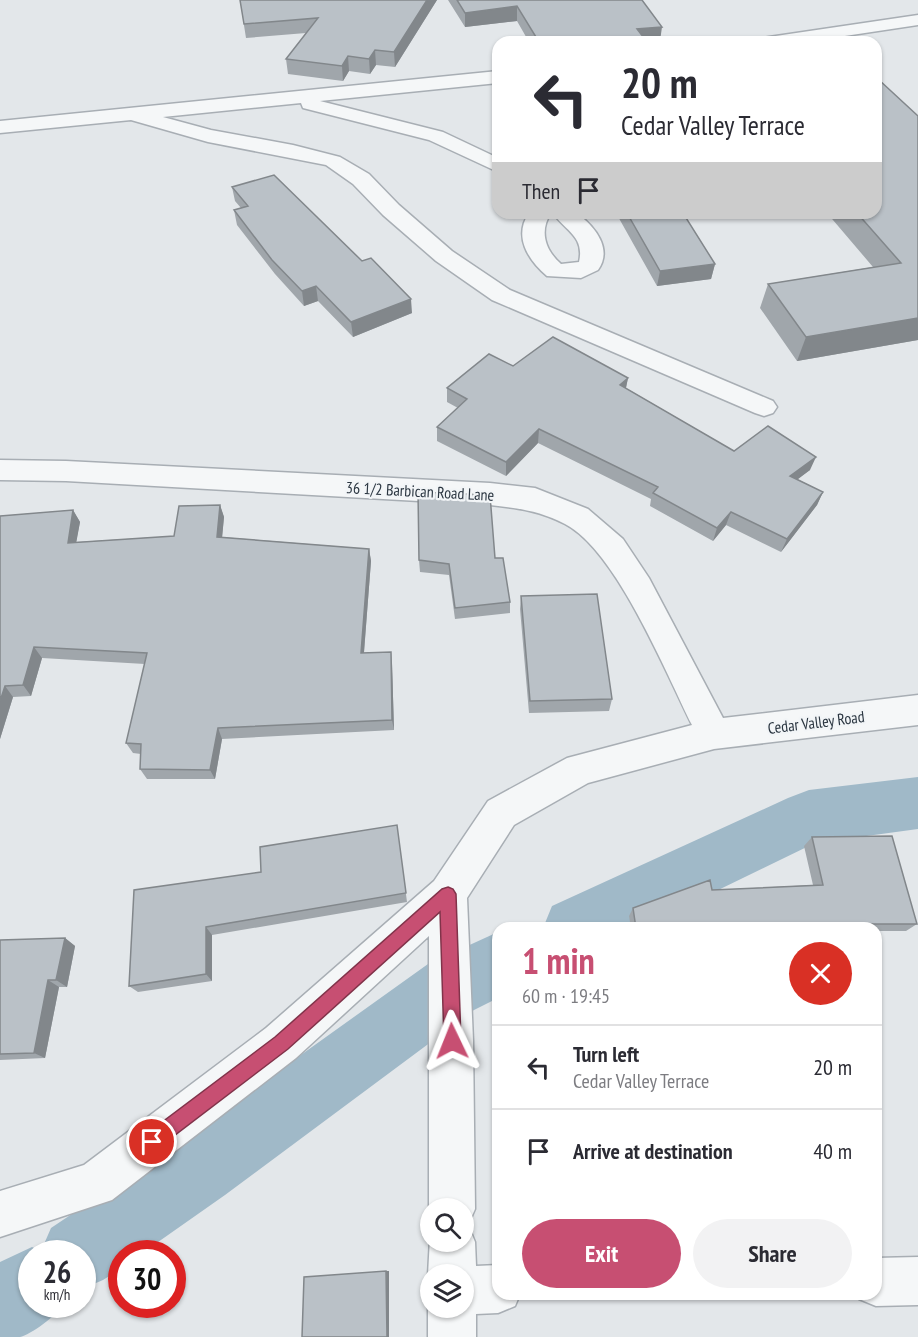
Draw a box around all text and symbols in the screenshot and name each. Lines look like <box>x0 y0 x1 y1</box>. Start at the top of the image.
text: 20 m <box>621 55 698 110</box>
icon: left <box>522 60 600 138</box>
text: Cedar Valley Terrace <box>621 108 805 142</box>
icon: arrive <box>572 174 605 207</box>
text: Then <box>522 177 560 205</box>
street label: 36 1/2 Barbican Road Lane <box>345 477 495 505</box>
street label: Cedar Valley Road <box>766 706 866 738</box>
text: 1 min <box>522 937 595 984</box>
button: close <box>789 942 852 1005</box>
text: 60 m · 19:45 <box>522 983 610 1009</box>
position arrow <box>420 1009 484 1073</box>
text: Turn left <box>573 1040 639 1068</box>
icon: left <box>522 1051 555 1084</box>
text: 20 m <box>813 1053 852 1081</box>
text: Cedar Valley Terrace <box>573 1068 709 1094</box>
pin <box>126 1116 177 1167</box>
icon: arrive <box>135 1125 168 1158</box>
icon: arrive <box>522 1135 555 1168</box>
text: Arrive at destination <box>573 1137 733 1165</box>
text: 40 m <box>813 1137 852 1165</box>
map controls <box>420 1198 474 1318</box>
button: search <box>420 1198 474 1252</box>
button: Exit <box>522 1219 681 1288</box>
button: Share <box>693 1219 852 1288</box>
speed limit sign: 30 <box>108 1240 186 1318</box>
text: 26 <box>43 1252 71 1291</box>
button: layers <box>420 1264 474 1318</box>
text: km/h <box>44 1285 70 1304</box>

